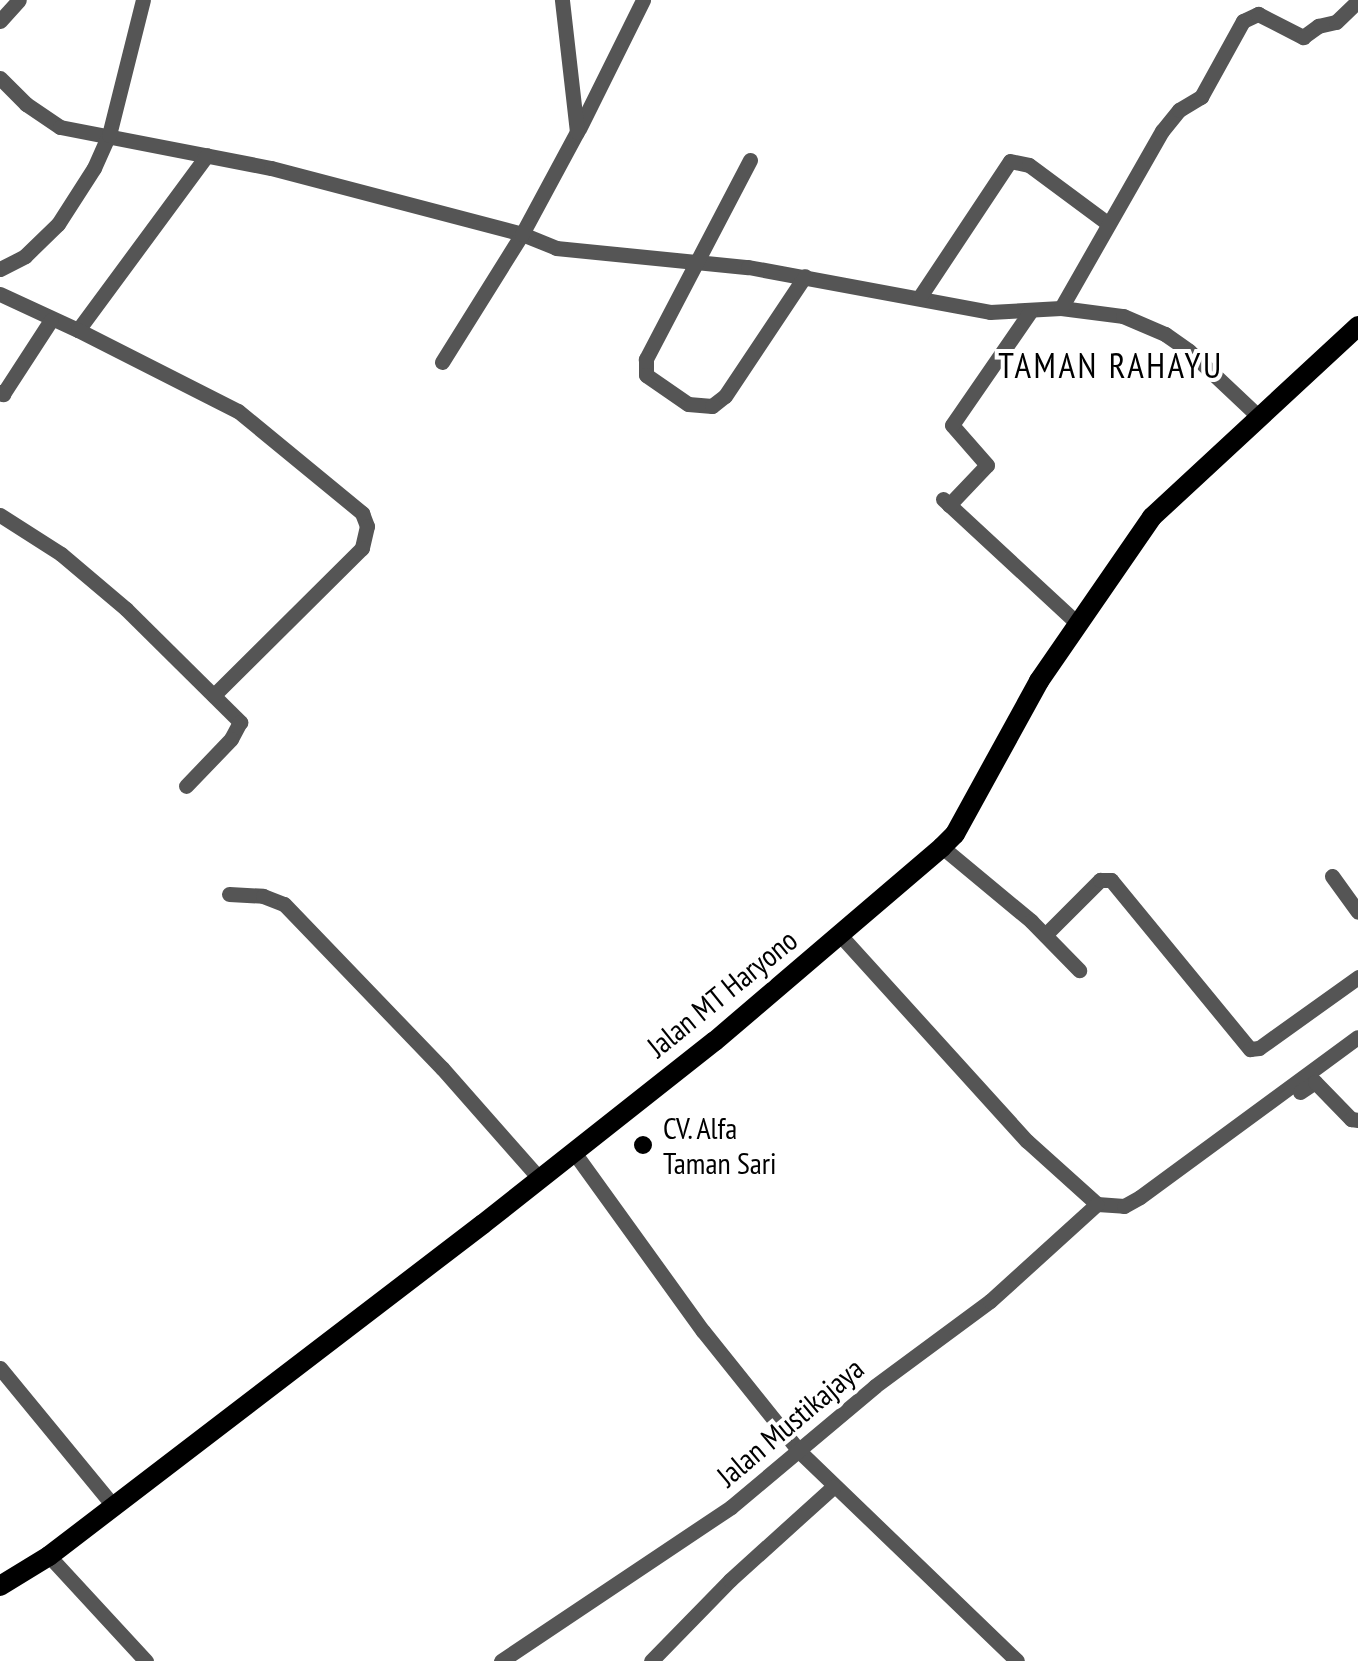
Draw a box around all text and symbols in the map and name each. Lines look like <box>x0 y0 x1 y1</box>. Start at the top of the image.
district label: TAMAN RAHAYU <box>998 344 1224 386</box>
street label: Jalan MT Haryono <box>639 921 805 1065</box>
place label: CV. Alfa Taman Sari <box>663 1110 776 1180</box>
marker: CV. Alfa Taman Sari <box>632 1134 654 1156</box>
street label: Jalan Mustikajaya <box>709 1350 871 1494</box>

